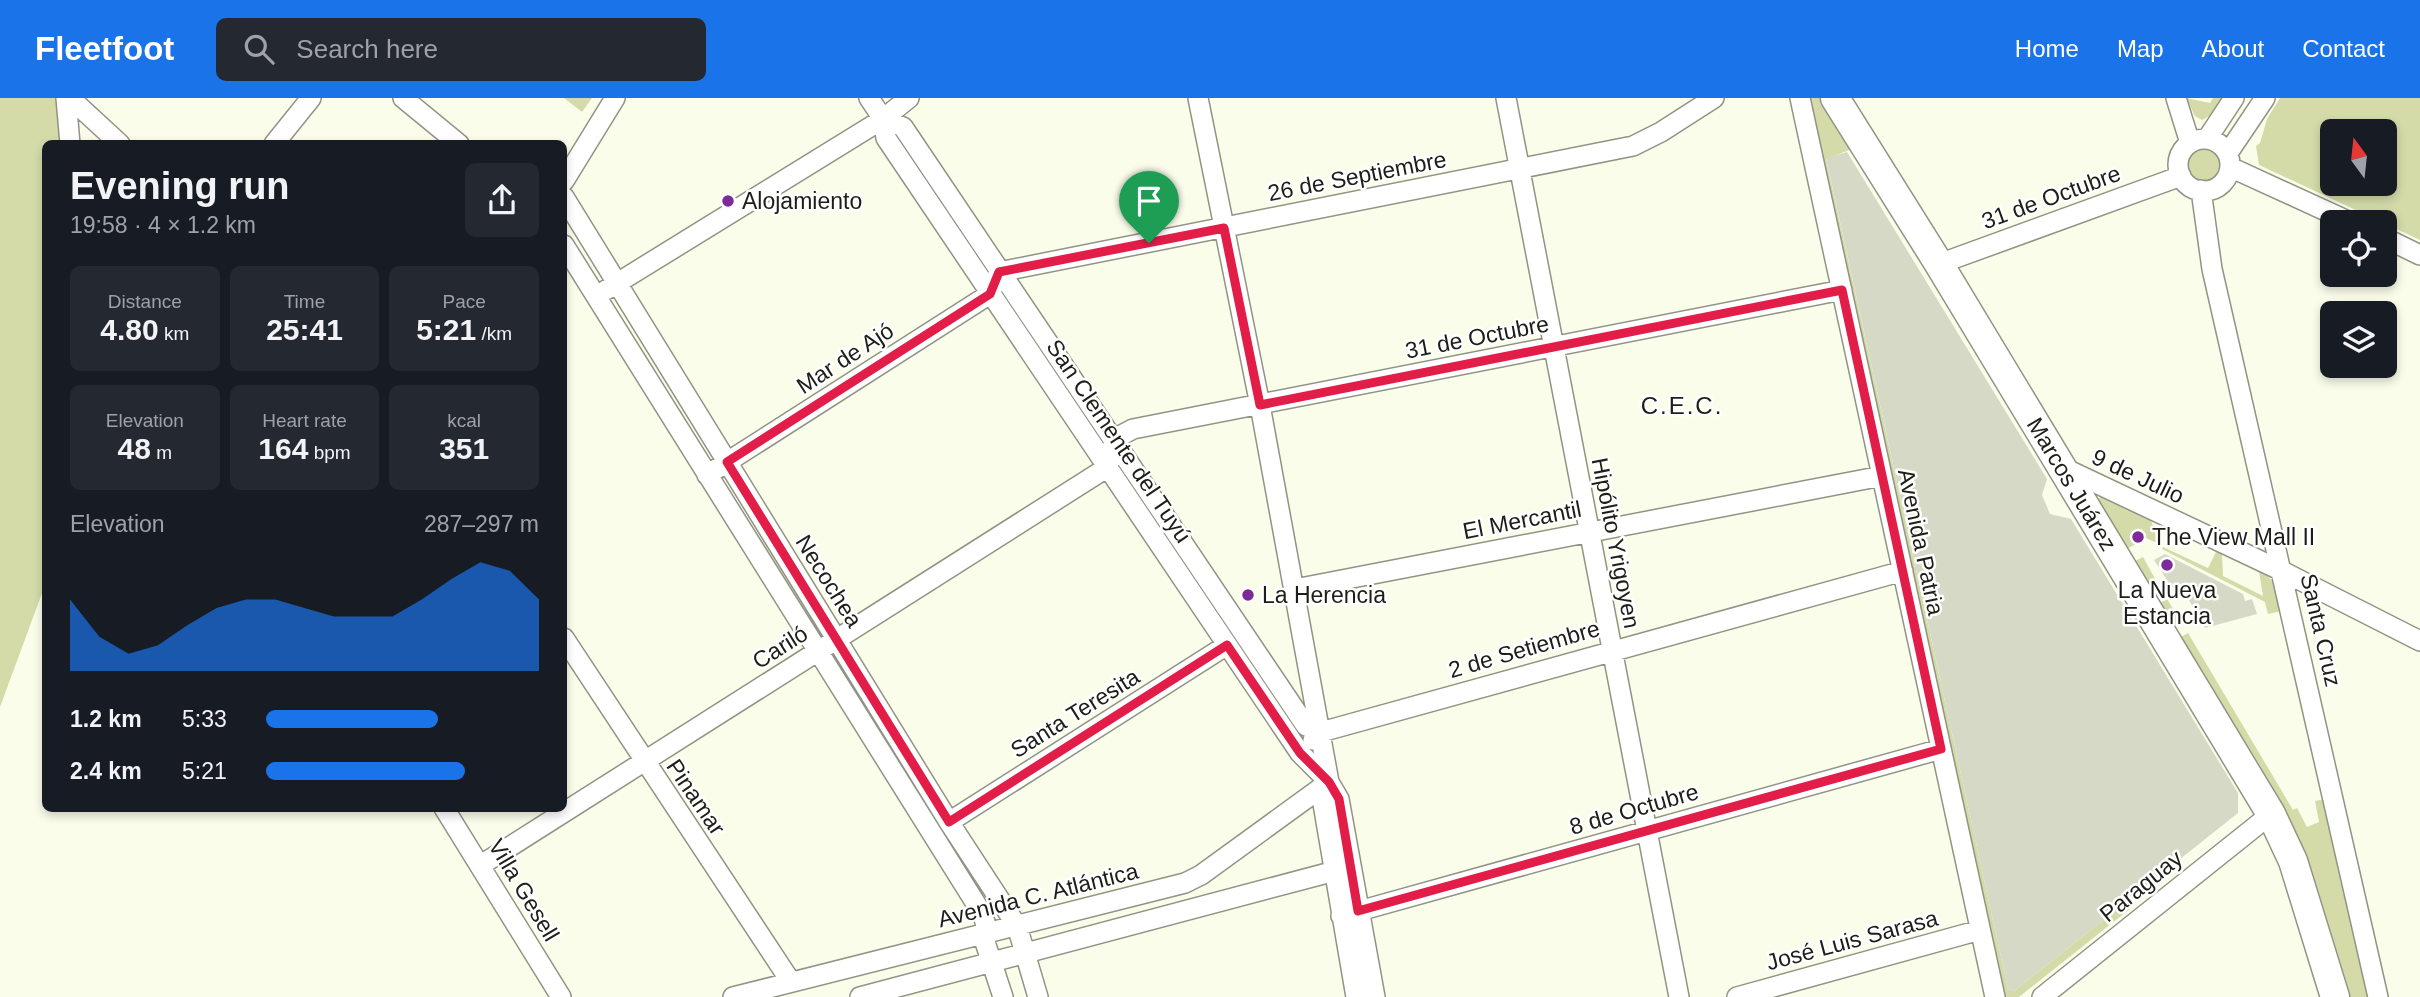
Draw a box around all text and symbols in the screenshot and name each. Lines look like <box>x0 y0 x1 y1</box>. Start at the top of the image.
search box <box>216 18 706 81</box>
text: Fleetfoot <box>35 30 174 67</box>
icon: search <box>240 30 278 68</box>
text: Search here <box>296 34 438 64</box>
text: Home <box>2015 35 2079 62</box>
text: Map <box>2117 35 2164 62</box>
text: About <box>2202 35 2264 62</box>
text: Contact <box>2302 35 2385 62</box>
north arrow <box>2320 119 2398 196</box>
map controls <box>2320 119 2397 378</box>
street label: 26 de Septiembre <box>1265 146 1449 206</box>
street label: 31 de Octubre <box>1978 160 2124 234</box>
button: share <box>465 163 539 237</box>
text: Evening run <box>70 165 290 207</box>
pin <box>1119 171 1179 243</box>
icon: arrive <box>1130 182 1168 220</box>
place label: Alojamiento <box>742 188 862 214</box>
marker: Alojamiento <box>720 193 736 209</box>
button: locate <box>2320 210 2397 287</box>
text: 19:58 · 4 × 1.2 km <box>70 212 256 238</box>
text: Distance <box>108 291 182 312</box>
text: Time <box>284 291 325 312</box>
text: Pace <box>443 291 486 312</box>
button: layers <box>2320 301 2397 378</box>
street label: 31 de Octubre <box>1403 310 1551 364</box>
text: 4.80 <box>100 313 159 346</box>
text: 25:41 <box>266 313 343 346</box>
text: 5:21 <box>416 313 476 346</box>
street label: Mar de Ajó <box>792 317 898 399</box>
text: km <box>159 323 189 344</box>
text: /km <box>476 323 512 344</box>
street label: San Clemente del Tuyú <box>1041 335 1197 547</box>
district label: C.E.C. <box>1641 392 1723 419</box>
text: Elevation <box>106 410 184 431</box>
text: Heart rate <box>262 410 347 431</box>
text: kcal <box>447 410 481 431</box>
street label: Marcos Juárez <box>2022 413 2122 555</box>
text: 48 <box>118 432 151 465</box>
text: 164 <box>258 432 308 465</box>
text: 351 <box>439 432 489 465</box>
text: m <box>151 442 172 463</box>
text: bpm <box>308 442 351 463</box>
street label: 9 de Julio <box>2088 443 2188 509</box>
street label: Hipólito Yrigoyen <box>1587 455 1645 631</box>
street label: Avenida Patria <box>1893 466 1949 618</box>
street label: El Mercantil <box>1461 496 1583 544</box>
text: Elevation <box>70 511 165 537</box>
text: 287–297 m <box>424 511 539 537</box>
place label: The View Mall II <box>2152 524 2315 550</box>
marker: The View Mall II <box>2130 529 2146 545</box>
street label: Necochea <box>791 530 868 632</box>
marker: La Nueva Estancia <box>2159 557 2175 573</box>
street label: Santa Cruz <box>2295 571 2347 689</box>
place label: La Nueva Estancia <box>2118 577 2216 629</box>
place label: La Herencia <box>1262 582 1386 608</box>
marker: La Herencia <box>1240 587 1256 603</box>
street label: 2 de Setiembre <box>1445 615 1603 683</box>
street label: Cariló <box>748 620 812 674</box>
street label: Santa Teresita <box>1006 663 1144 763</box>
text: 1.2 km <box>70 706 142 732</box>
text: 5:33 <box>182 706 227 732</box>
street label: Pinamar <box>661 754 731 840</box>
text: 2.4 km <box>70 758 142 784</box>
text: 5:21 <box>182 758 227 784</box>
street label: 8 de Octubre <box>1567 778 1701 840</box>
street label: Villa Gesell <box>483 834 565 946</box>
street label: Paraguay <box>2095 845 2188 927</box>
street label: Avenida C. Atlántica <box>935 857 1141 932</box>
street label: José Luis Sarasa <box>1763 905 1941 975</box>

